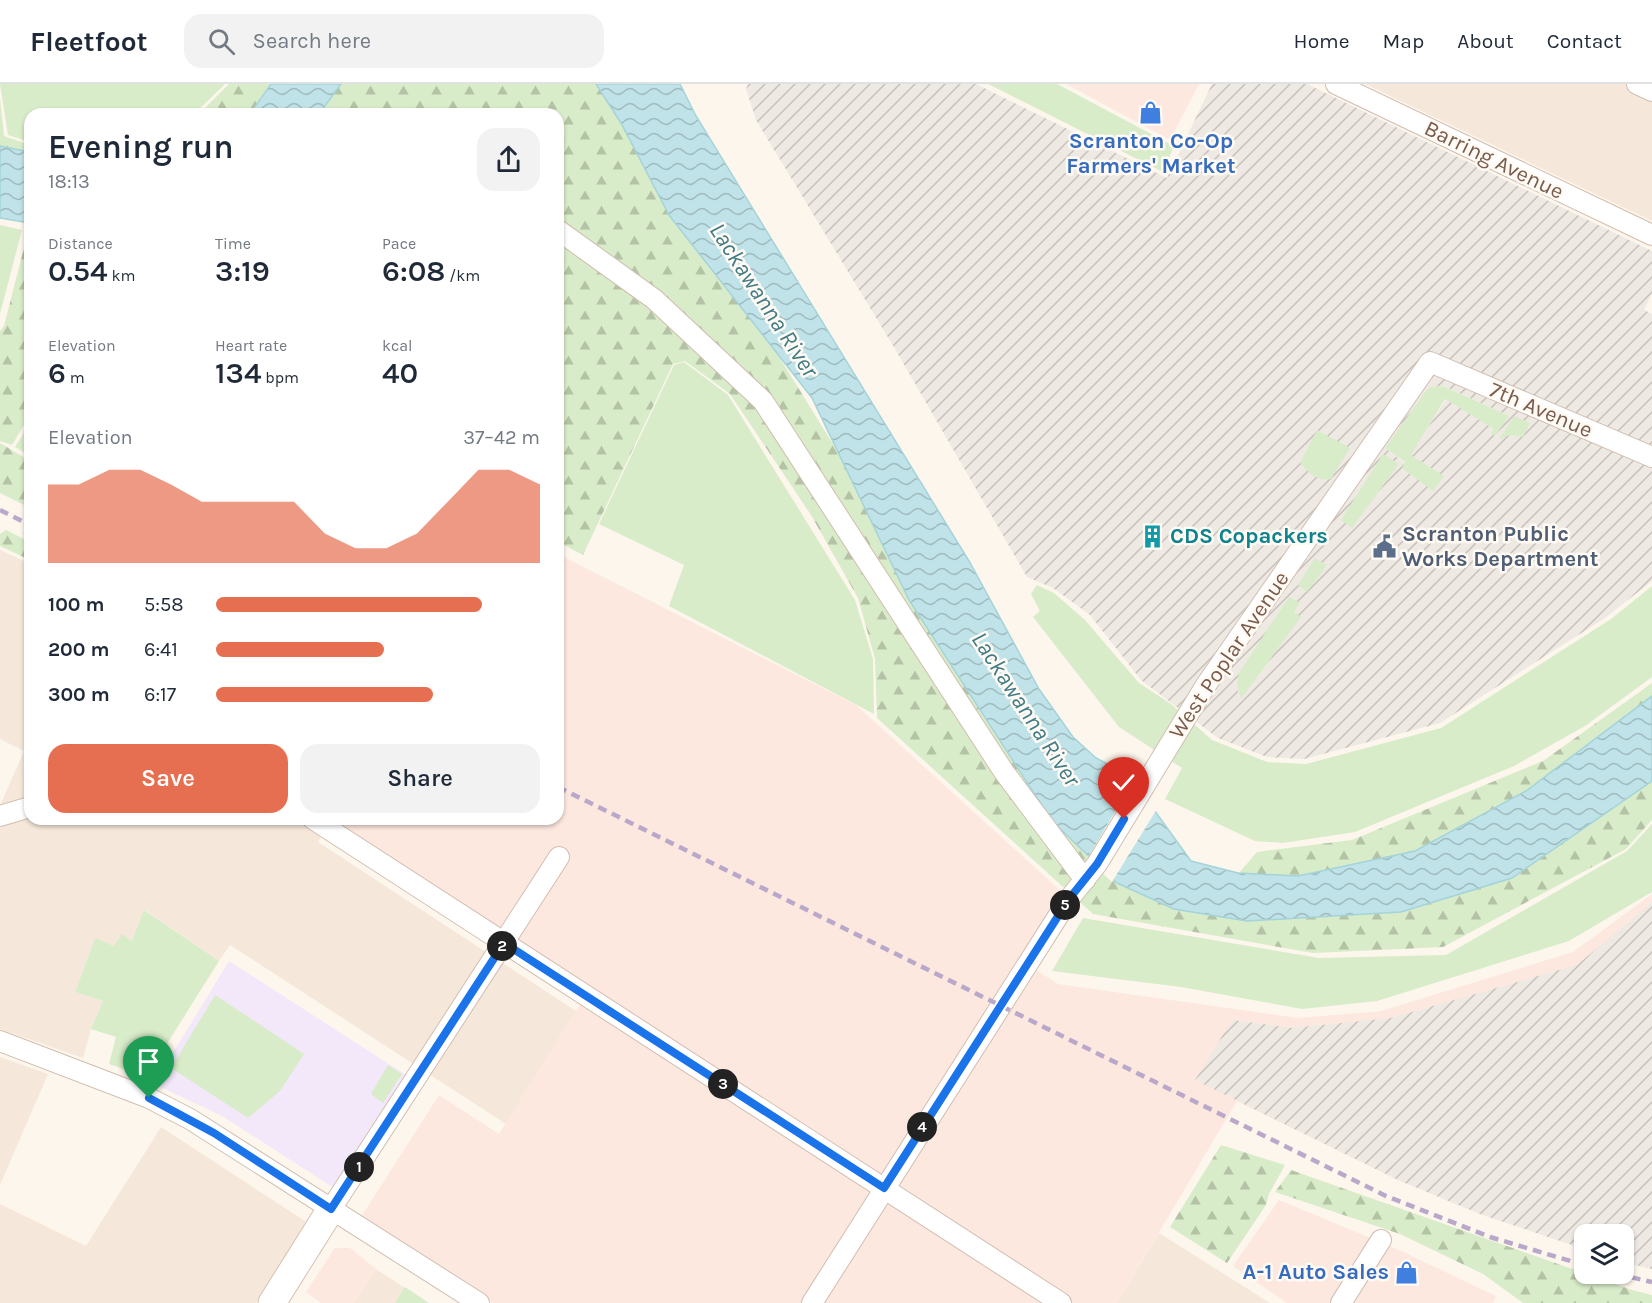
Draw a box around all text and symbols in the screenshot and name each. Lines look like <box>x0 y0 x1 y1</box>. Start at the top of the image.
search box <box>184 14 604 68</box>
text: Fleetfoot <box>30 25 148 58</box>
icon: search <box>205 25 238 58</box>
text: Search here <box>253 28 371 54</box>
text: Home <box>1294 29 1350 53</box>
text: Map <box>1383 29 1424 53</box>
text: About <box>1457 29 1514 53</box>
text: Contact <box>1547 29 1622 53</box>
shop icon: Scranton Co-Op Farmers' Market <box>1138 99 1164 125</box>
street label: Barring Avenue <box>1420 115 1568 205</box>
text: Evening run <box>48 128 234 166</box>
button: share <box>477 128 540 191</box>
place label: Scranton Co-Op Farmers' Market <box>1066 128 1236 179</box>
text: 18:13 <box>48 170 90 193</box>
water label: Lackawanna River <box>704 217 825 383</box>
text: Distance <box>48 234 113 253</box>
text: Time <box>215 234 251 253</box>
text: Pace <box>382 234 416 253</box>
text: 0.54 <box>48 253 108 289</box>
text: 3:19 <box>215 253 270 289</box>
text: 6:08 <box>382 253 445 289</box>
text: km <box>108 266 135 285</box>
text: /km <box>445 266 480 285</box>
text: Elevation <box>48 336 116 355</box>
text: Heart rate <box>215 336 287 355</box>
text: kcal <box>382 336 413 355</box>
text: 6 <box>48 355 66 391</box>
text: 134 <box>215 355 261 391</box>
text: 40 <box>382 355 418 391</box>
text: m <box>66 368 85 387</box>
text: bpm <box>261 368 299 387</box>
street label: 7th Avenue <box>1486 377 1596 443</box>
text: Elevation <box>48 426 133 449</box>
text: 37–42 m <box>463 426 540 449</box>
place label: Scranton Public Works Department <box>1402 521 1599 572</box>
building icon: CDS Copackers <box>1139 523 1165 549</box>
place label: CDS Copackers <box>1170 523 1328 549</box>
public building icon: Scranton Public Works Department <box>1371 534 1397 560</box>
street label: West Poplar Avenue <box>1163 566 1295 744</box>
text: 100 m <box>48 593 104 616</box>
text: 5:58 <box>144 593 183 616</box>
water label: Lackawanna River <box>966 626 1087 792</box>
text: 200 m <box>48 638 109 661</box>
text: 6:41 <box>144 638 178 661</box>
text: 300 m <box>48 683 110 706</box>
text: 6:17 <box>144 683 176 706</box>
button: Save <box>48 744 288 813</box>
button: Share <box>300 744 540 813</box>
pin <box>1098 757 1149 819</box>
icon: check <box>1107 766 1140 799</box>
pin: 5 <box>1050 890 1080 920</box>
text: 5 <box>1060 895 1070 914</box>
pin: 2 <box>487 931 517 961</box>
text: 2 <box>497 936 507 955</box>
pin <box>123 1036 174 1098</box>
icon: arrive <box>132 1045 165 1078</box>
pin: 3 <box>708 1069 738 1099</box>
text: 3 <box>718 1074 728 1093</box>
pin: 4 <box>907 1112 937 1142</box>
text: 4 <box>917 1117 927 1136</box>
pin: 1 <box>344 1152 374 1182</box>
text: 1 <box>356 1157 362 1176</box>
map controls <box>1574 1224 1634 1284</box>
button: layers <box>1574 1224 1634 1284</box>
place label: A-1 Auto Sales <box>1243 1259 1389 1285</box>
shop icon: A-1 Auto Sales <box>1394 1259 1420 1285</box>

